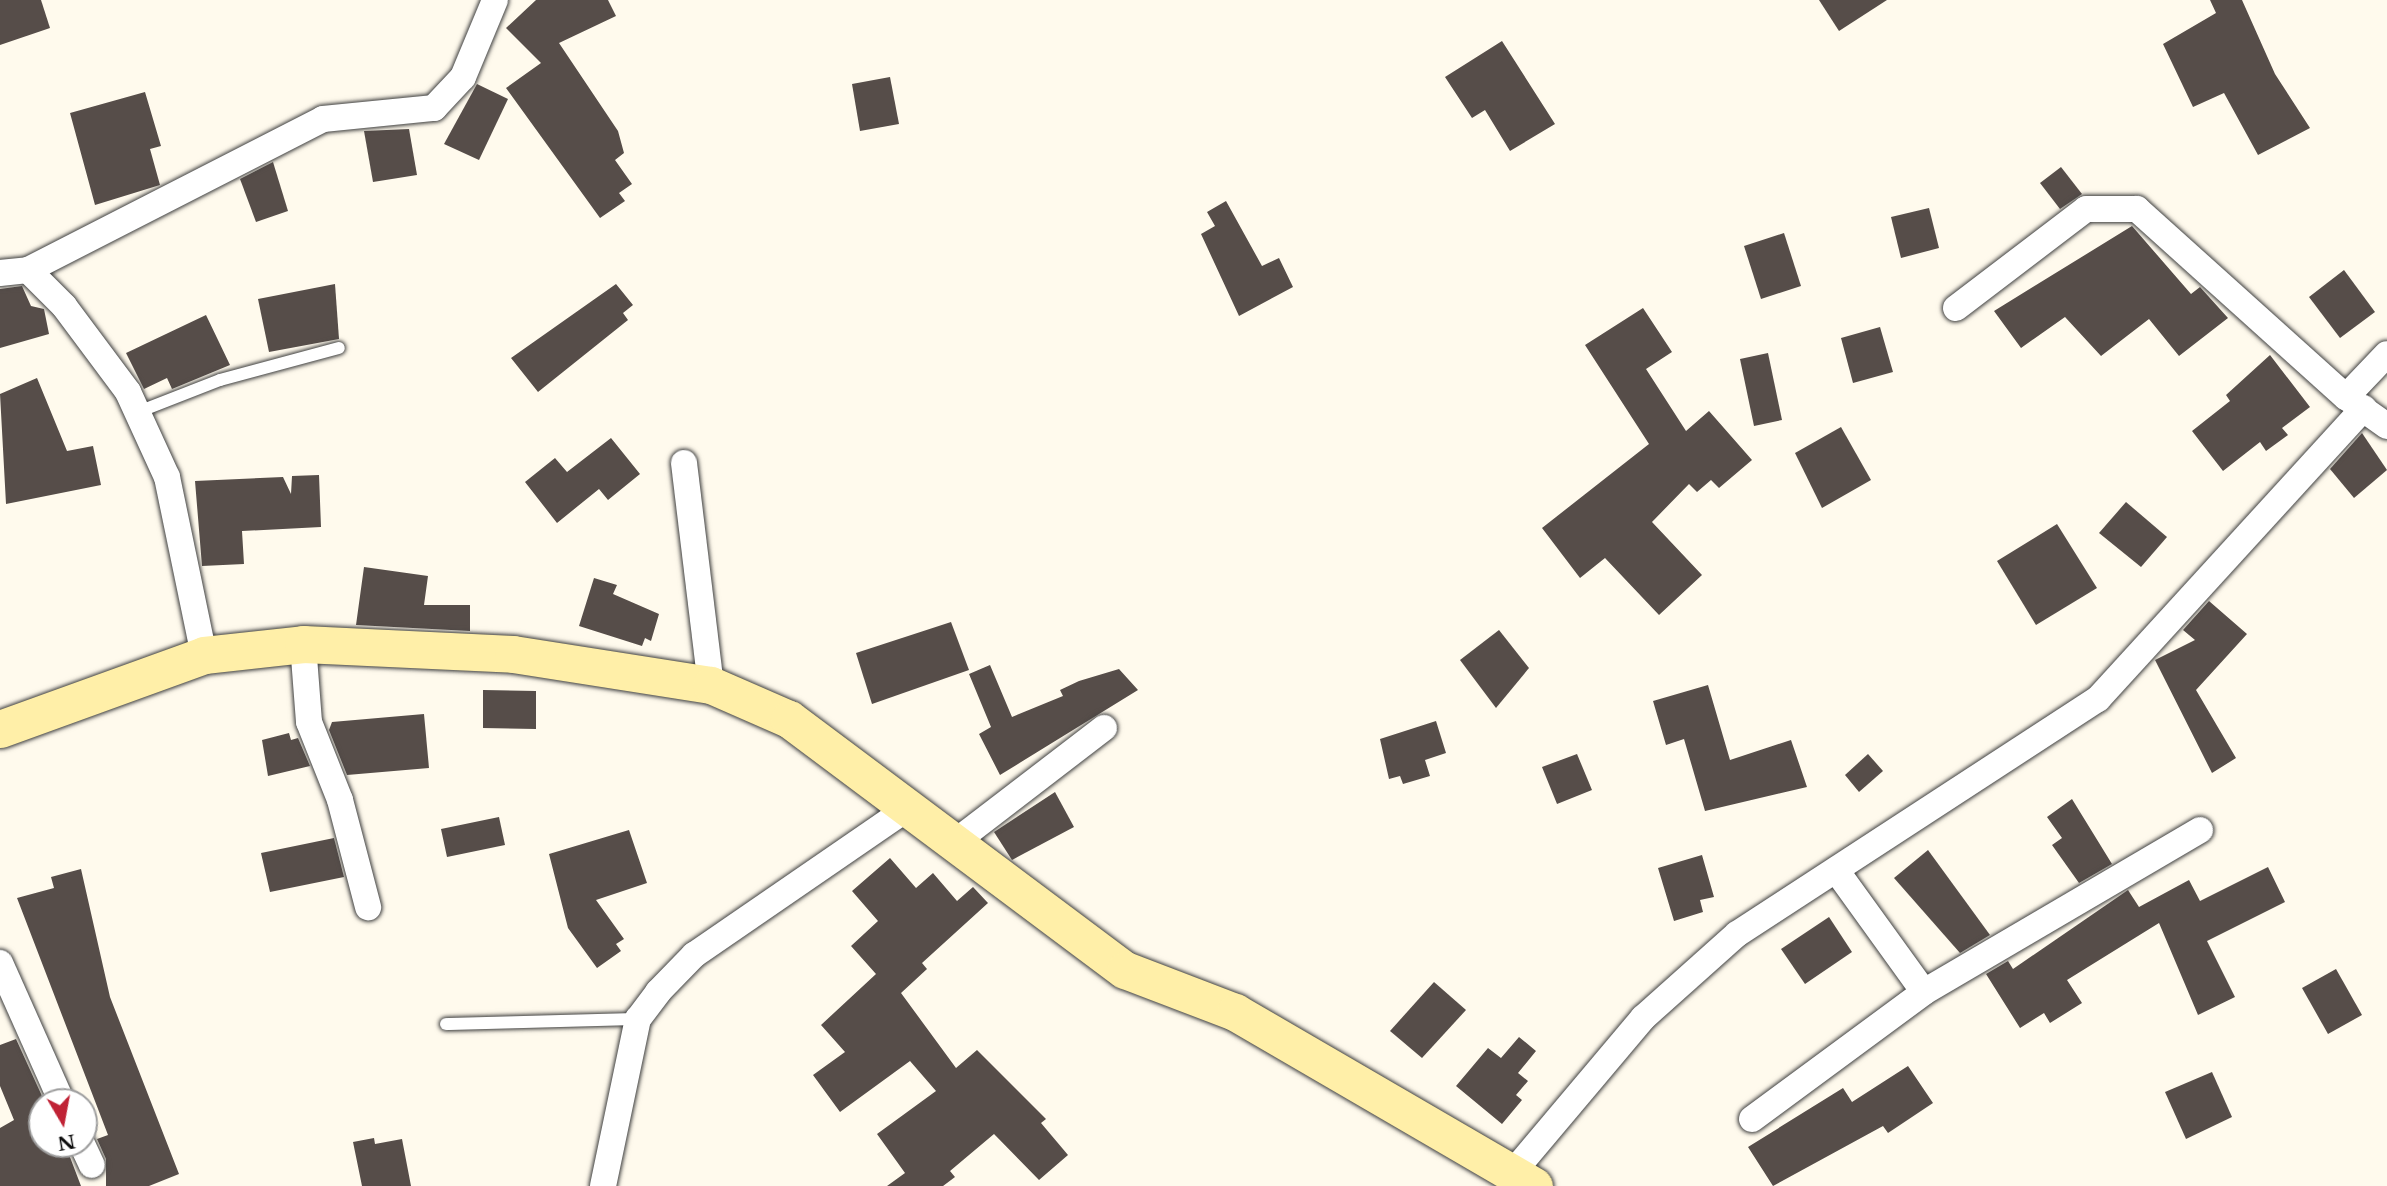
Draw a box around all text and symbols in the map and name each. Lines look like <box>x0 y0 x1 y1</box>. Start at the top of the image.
north arrow <box>28 1088 98 1158</box>
text: N <box>56 1129 77 1155</box>

